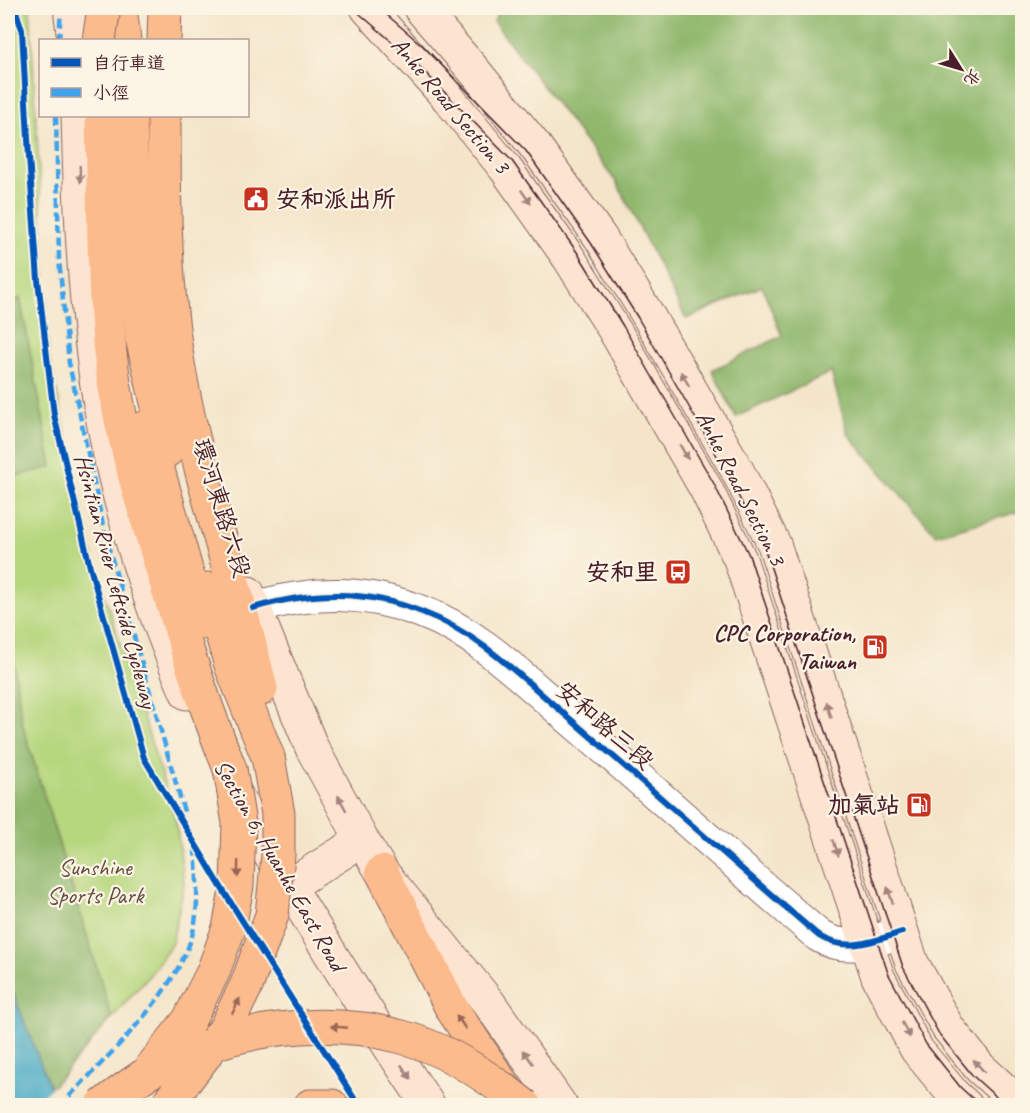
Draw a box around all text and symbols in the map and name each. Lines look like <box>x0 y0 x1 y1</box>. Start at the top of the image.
street label: Anhe Road Section 3 <box>385 30 518 181</box>
legend <box>39 39 249 117</box>
north arrow <box>931 39 991 99</box>
text: 自行車道 <box>93 52 165 74</box>
text: 北 <box>959 65 985 90</box>
text: 小徑 <box>93 82 129 104</box>
one-way arrow <box>76 164 85 183</box>
public building icon: 安和派出所 <box>241 184 271 214</box>
place label: 安和派出所 <box>276 184 396 214</box>
one-way arrow <box>520 189 532 205</box>
one-way arrow <box>680 370 690 387</box>
street label: Anhe Road Section 3 <box>689 406 794 572</box>
street label: 環河東路六段 <box>187 435 257 581</box>
one-way arrow <box>679 444 690 460</box>
street label: Hsintian River Leftside Cycleway <box>68 451 165 713</box>
place label: 安和里 <box>586 557 658 587</box>
bus stop icon: 安和里 <box>663 557 693 587</box>
place label: CPC Corporation, Taiwan <box>713 618 857 676</box>
fuel station icon: CPC Corporation, Taiwan <box>860 632 890 662</box>
street label: 安和路三段 <box>550 674 660 776</box>
one-way arrow <box>824 701 833 719</box>
street label: Section 6, Huanhe East Road <box>207 754 355 979</box>
place label: 加氣站 <box>828 790 900 820</box>
fuel station icon: 加氣站 <box>904 790 934 820</box>
one-way arrow <box>337 794 347 811</box>
one-way arrow <box>832 839 841 857</box>
park label: Sunshine Sports Park <box>47 852 146 910</box>
one-way arrow <box>233 859 243 878</box>
one-way arrow <box>885 886 895 904</box>
one-way arrow <box>231 998 241 1015</box>
one-way arrow <box>455 1014 467 1030</box>
one-way arrow <box>330 1022 349 1031</box>
one-way arrow <box>901 1022 911 1039</box>
one-way arrow <box>522 1050 534 1066</box>
one-way arrow <box>973 1059 986 1074</box>
one-way arrow <box>400 1064 411 1080</box>

